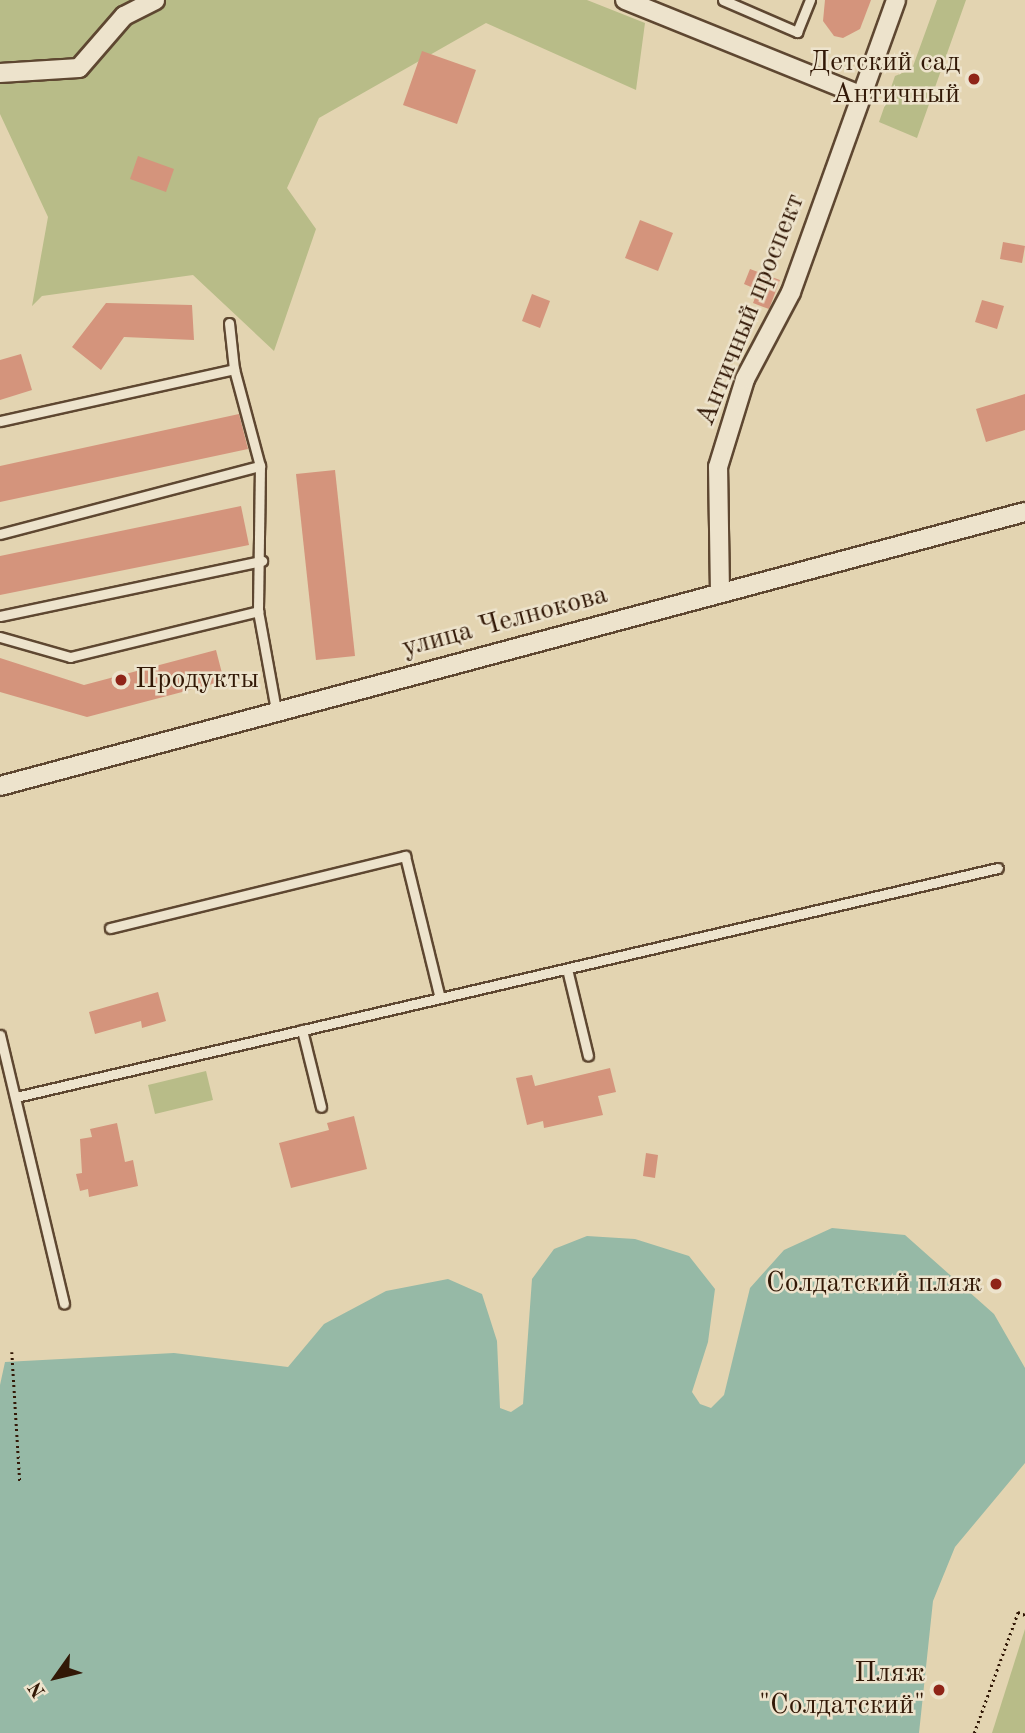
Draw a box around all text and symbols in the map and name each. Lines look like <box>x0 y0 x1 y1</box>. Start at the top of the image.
place label: Детский сад Античный <box>809 46 960 112</box>
marker: Детский сад Античный <box>966 71 982 87</box>
street label: Античный проспект <box>689 189 813 431</box>
street label: улица Челнокова <box>399 578 611 666</box>
place label: Продукты <box>135 663 259 697</box>
marker: Продукты <box>113 672 129 688</box>
place label: Солдатский пляж <box>766 1267 982 1301</box>
marker: Солдатский пляж <box>988 1276 1004 1292</box>
north arrow <box>21 1642 91 1712</box>
place label: Пляж "Солдатский" <box>759 1657 925 1723</box>
text: N <box>26 1678 50 1700</box>
marker: Пляж "Солдатский" <box>931 1682 947 1698</box>

